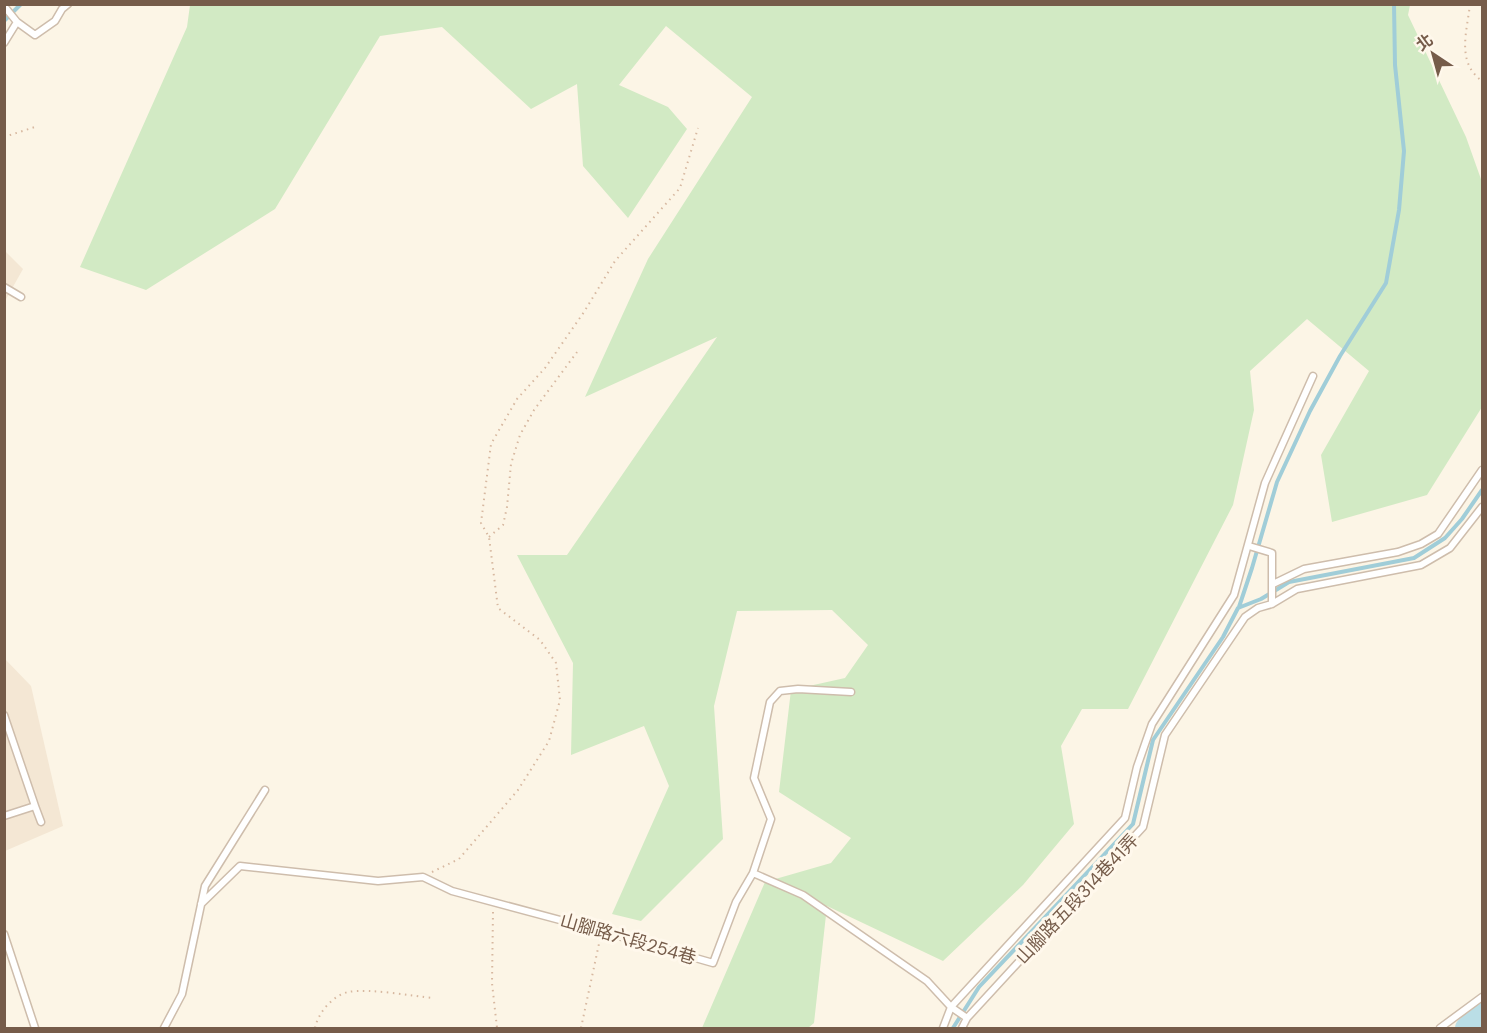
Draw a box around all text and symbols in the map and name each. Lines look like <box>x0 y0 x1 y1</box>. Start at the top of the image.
north arrow <box>1403 24 1463 84</box>
text: 北 <box>1412 29 1437 55</box>
street label: 山腳路五段314巷41弄 <box>1010 829 1144 969</box>
street label: 山腳路六段254巷 <box>557 908 699 970</box>

